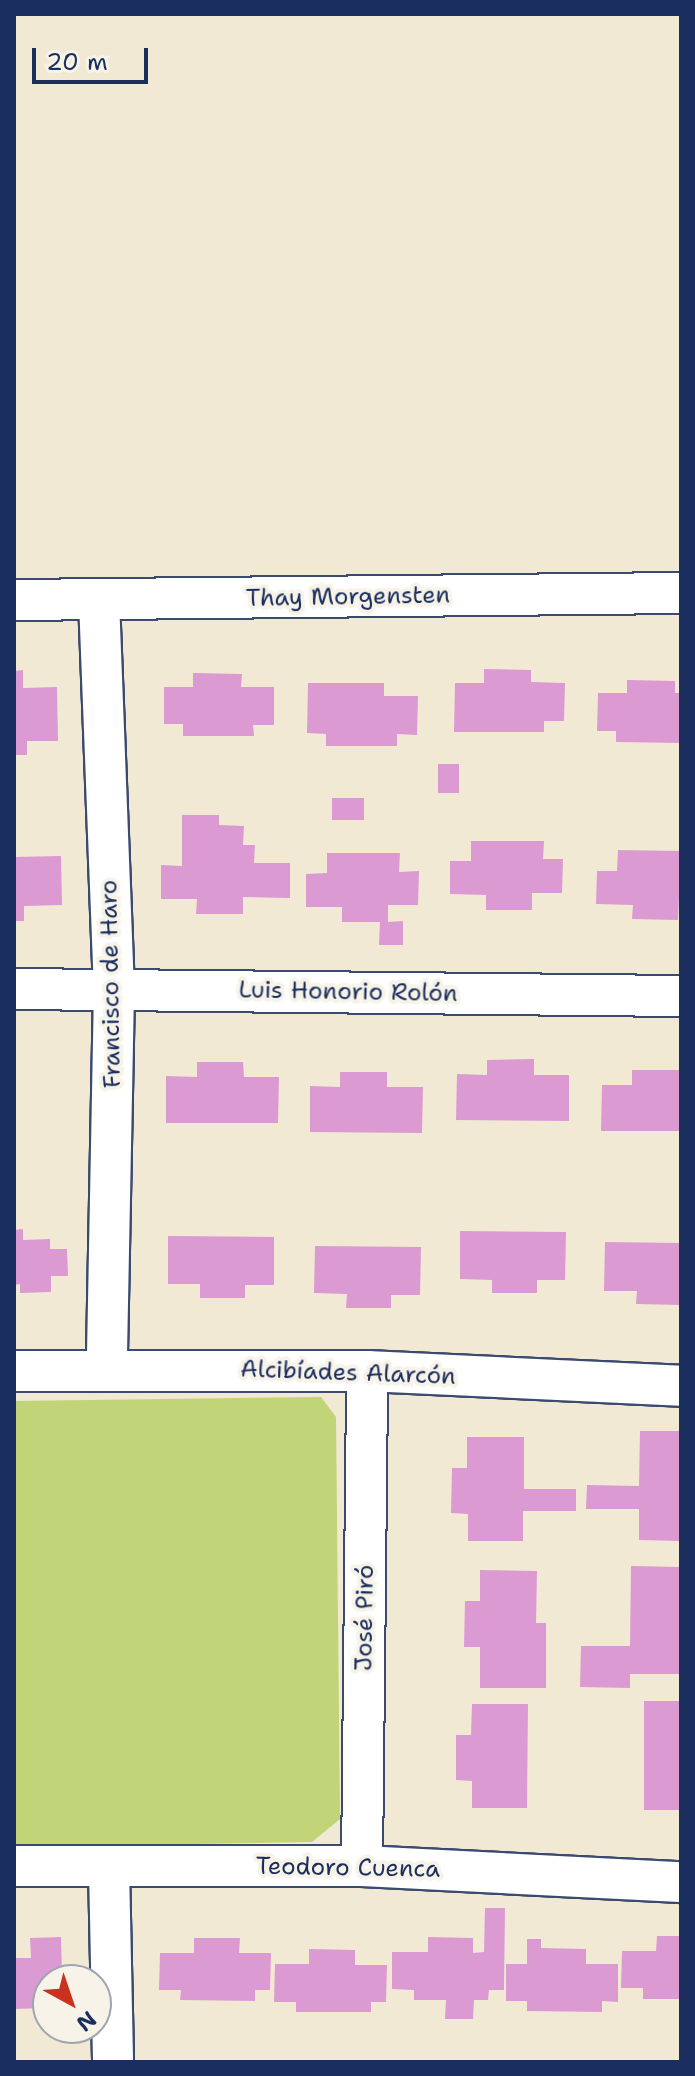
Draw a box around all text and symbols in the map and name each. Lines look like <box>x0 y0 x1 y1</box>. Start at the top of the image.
scale bar <box>36 32 152 82</box>
text: 20 m <box>46 46 108 78</box>
street label: Thay Morgensten <box>246 581 450 613</box>
street label: Francisco de Haro <box>95 880 127 1088</box>
street label: Luis Honorio Rolón <box>238 976 458 1008</box>
street label: Alcibíades Alarcón <box>240 1355 456 1391</box>
street label: José Piró <box>350 1565 380 1671</box>
street label: Teodoro Cuenca <box>256 1852 440 1884</box>
north arrow <box>32 1964 112 2044</box>
text: N <box>70 2005 102 2038</box>

